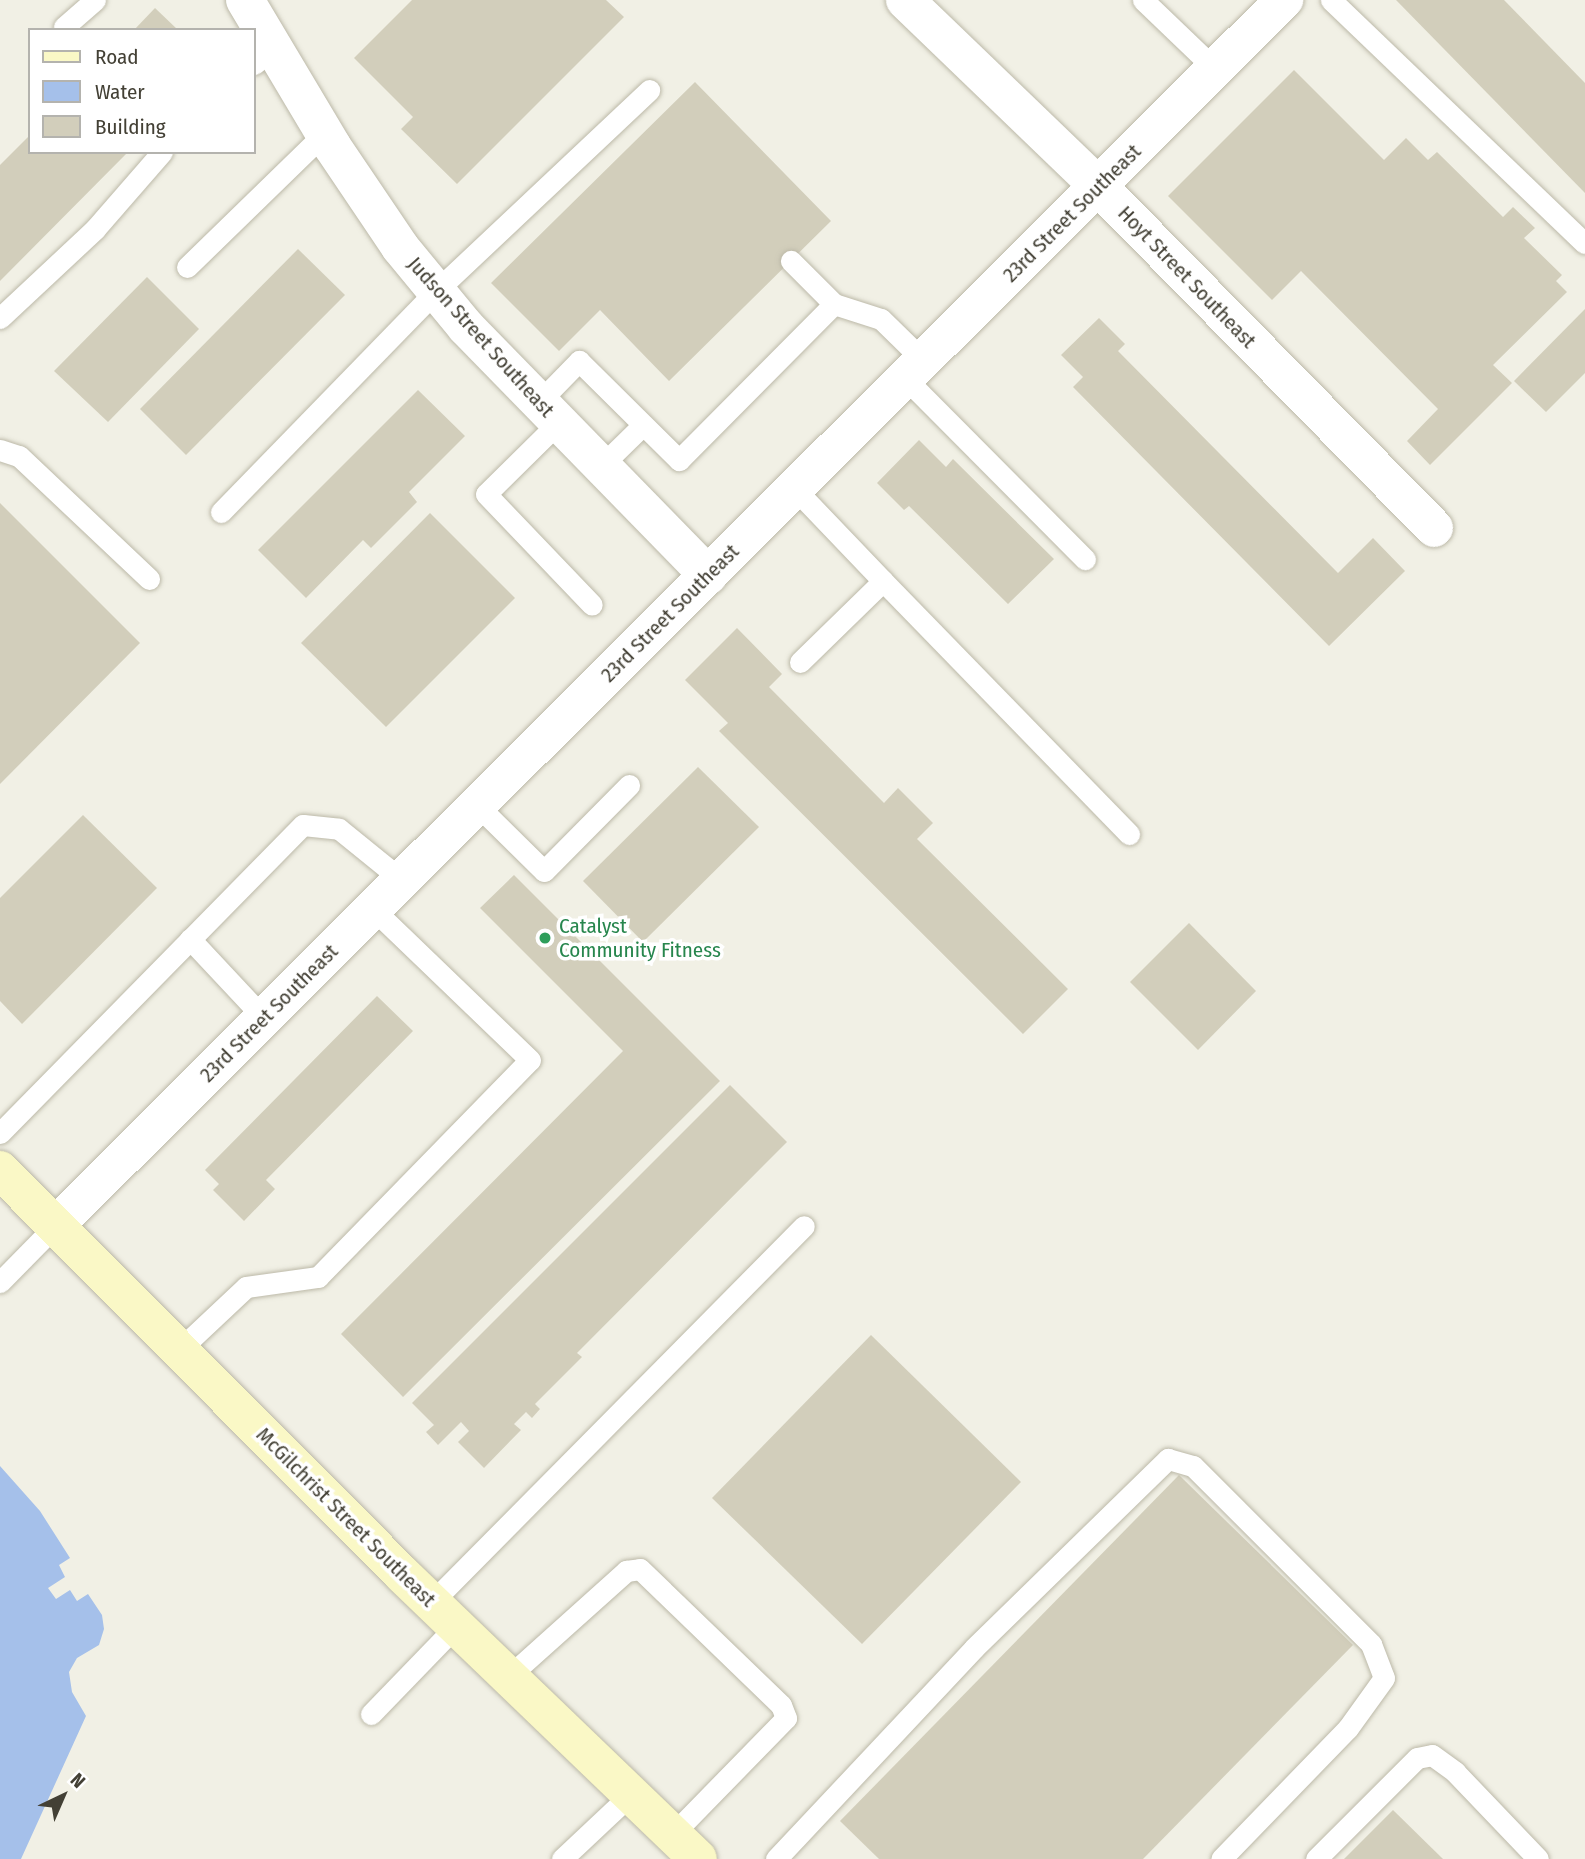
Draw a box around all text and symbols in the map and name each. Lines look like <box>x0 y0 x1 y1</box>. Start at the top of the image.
legend <box>28 28 256 154</box>
text: Road <box>95 44 139 70</box>
text: Water <box>95 79 145 105</box>
text: Building <box>95 114 166 140</box>
street label: 23rd Street Southeast <box>998 139 1146 287</box>
street label: Hoyt Street Southeast <box>1113 201 1261 353</box>
street label: Judson Street Southeast <box>402 252 560 422</box>
street label: 23rd Street Southeast <box>596 539 744 687</box>
place label: Catalyst Community Fitness <box>559 913 721 963</box>
marker: Catalyst Community Fitness <box>537 930 553 946</box>
street label: 23rd Street Southeast <box>195 939 343 1087</box>
street label: McGilchrist Street Southeast <box>251 1422 441 1612</box>
north arrow <box>28 1761 98 1831</box>
text: N <box>66 1768 90 1793</box>

